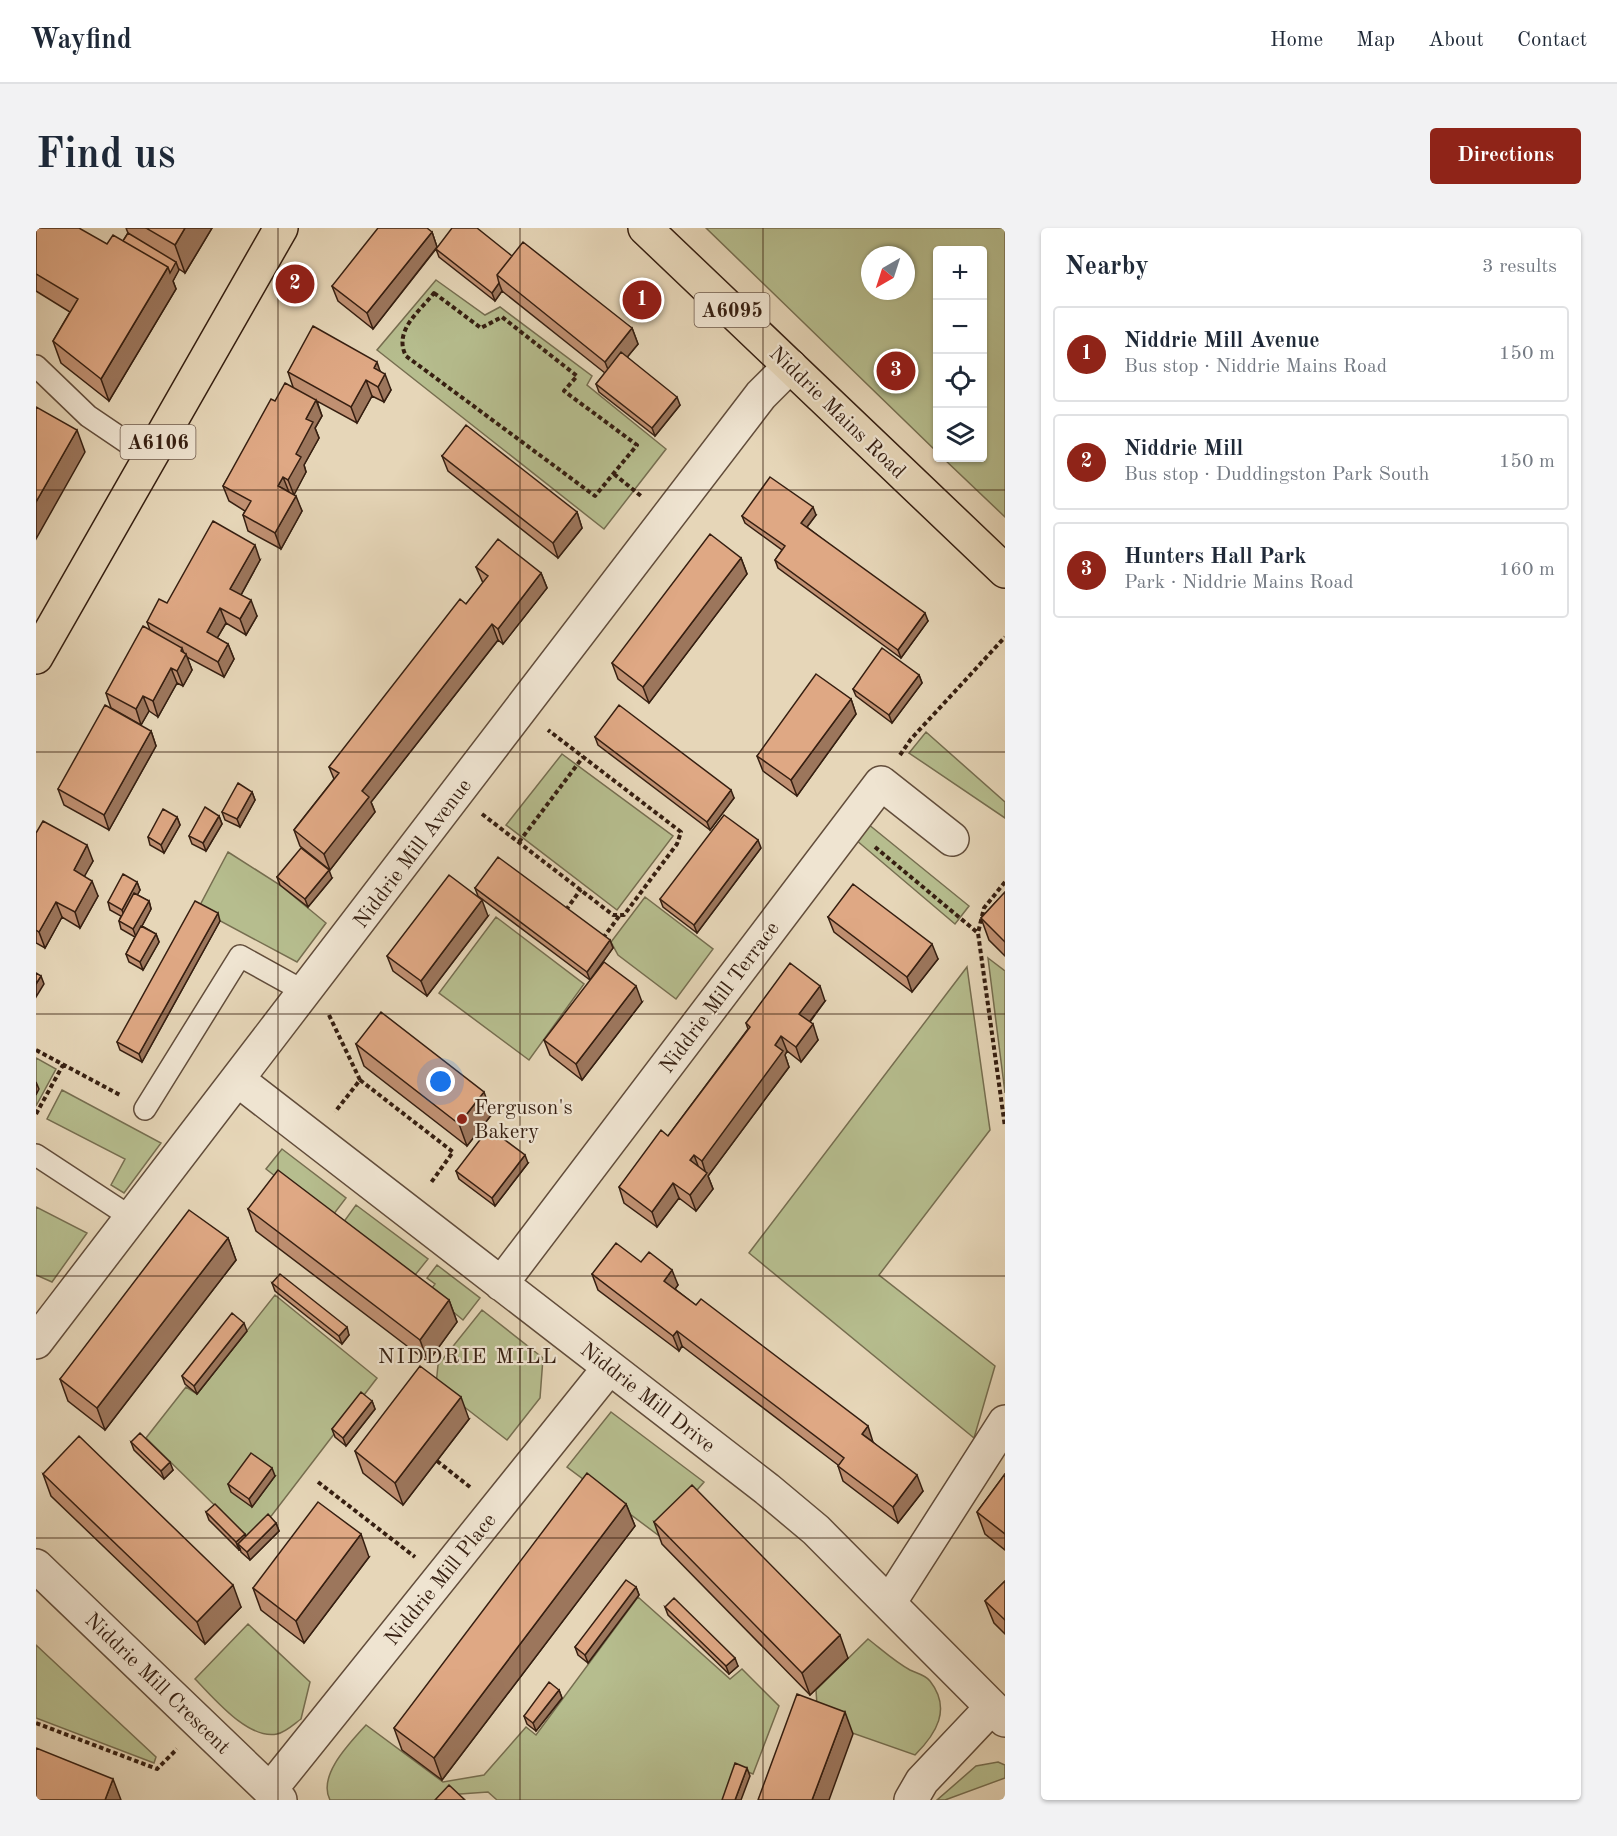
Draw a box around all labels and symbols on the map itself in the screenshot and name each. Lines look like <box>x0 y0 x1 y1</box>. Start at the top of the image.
north arrow <box>861 246 915 300</box>
pin: 2 <box>276 262 314 306</box>
pin: 1 <box>622 278 662 322</box>
road number: A6095 <box>694 293 770 327</box>
street label: Niddrie Mains Road <box>765 343 909 483</box>
pin: 3 <box>876 348 916 394</box>
road number: A6106 <box>120 425 196 459</box>
street label: Niddrie Mill Avenue <box>350 775 476 932</box>
street label: Niddrie Mill Terrace <box>657 918 784 1078</box>
your location <box>426 1067 455 1096</box>
place label: Ferguson's Bakery <box>474 1098 573 1143</box>
marker: Ferguson's Bakery <box>455 1112 469 1126</box>
street label: Niddrie Mill Drive <box>576 1339 718 1457</box>
district label: NIDDRIE MILL <box>378 1346 558 1368</box>
street label: Niddrie Mill Place <box>382 1510 501 1650</box>
street label: Niddrie Mill Crescent <box>80 1609 234 1759</box>

